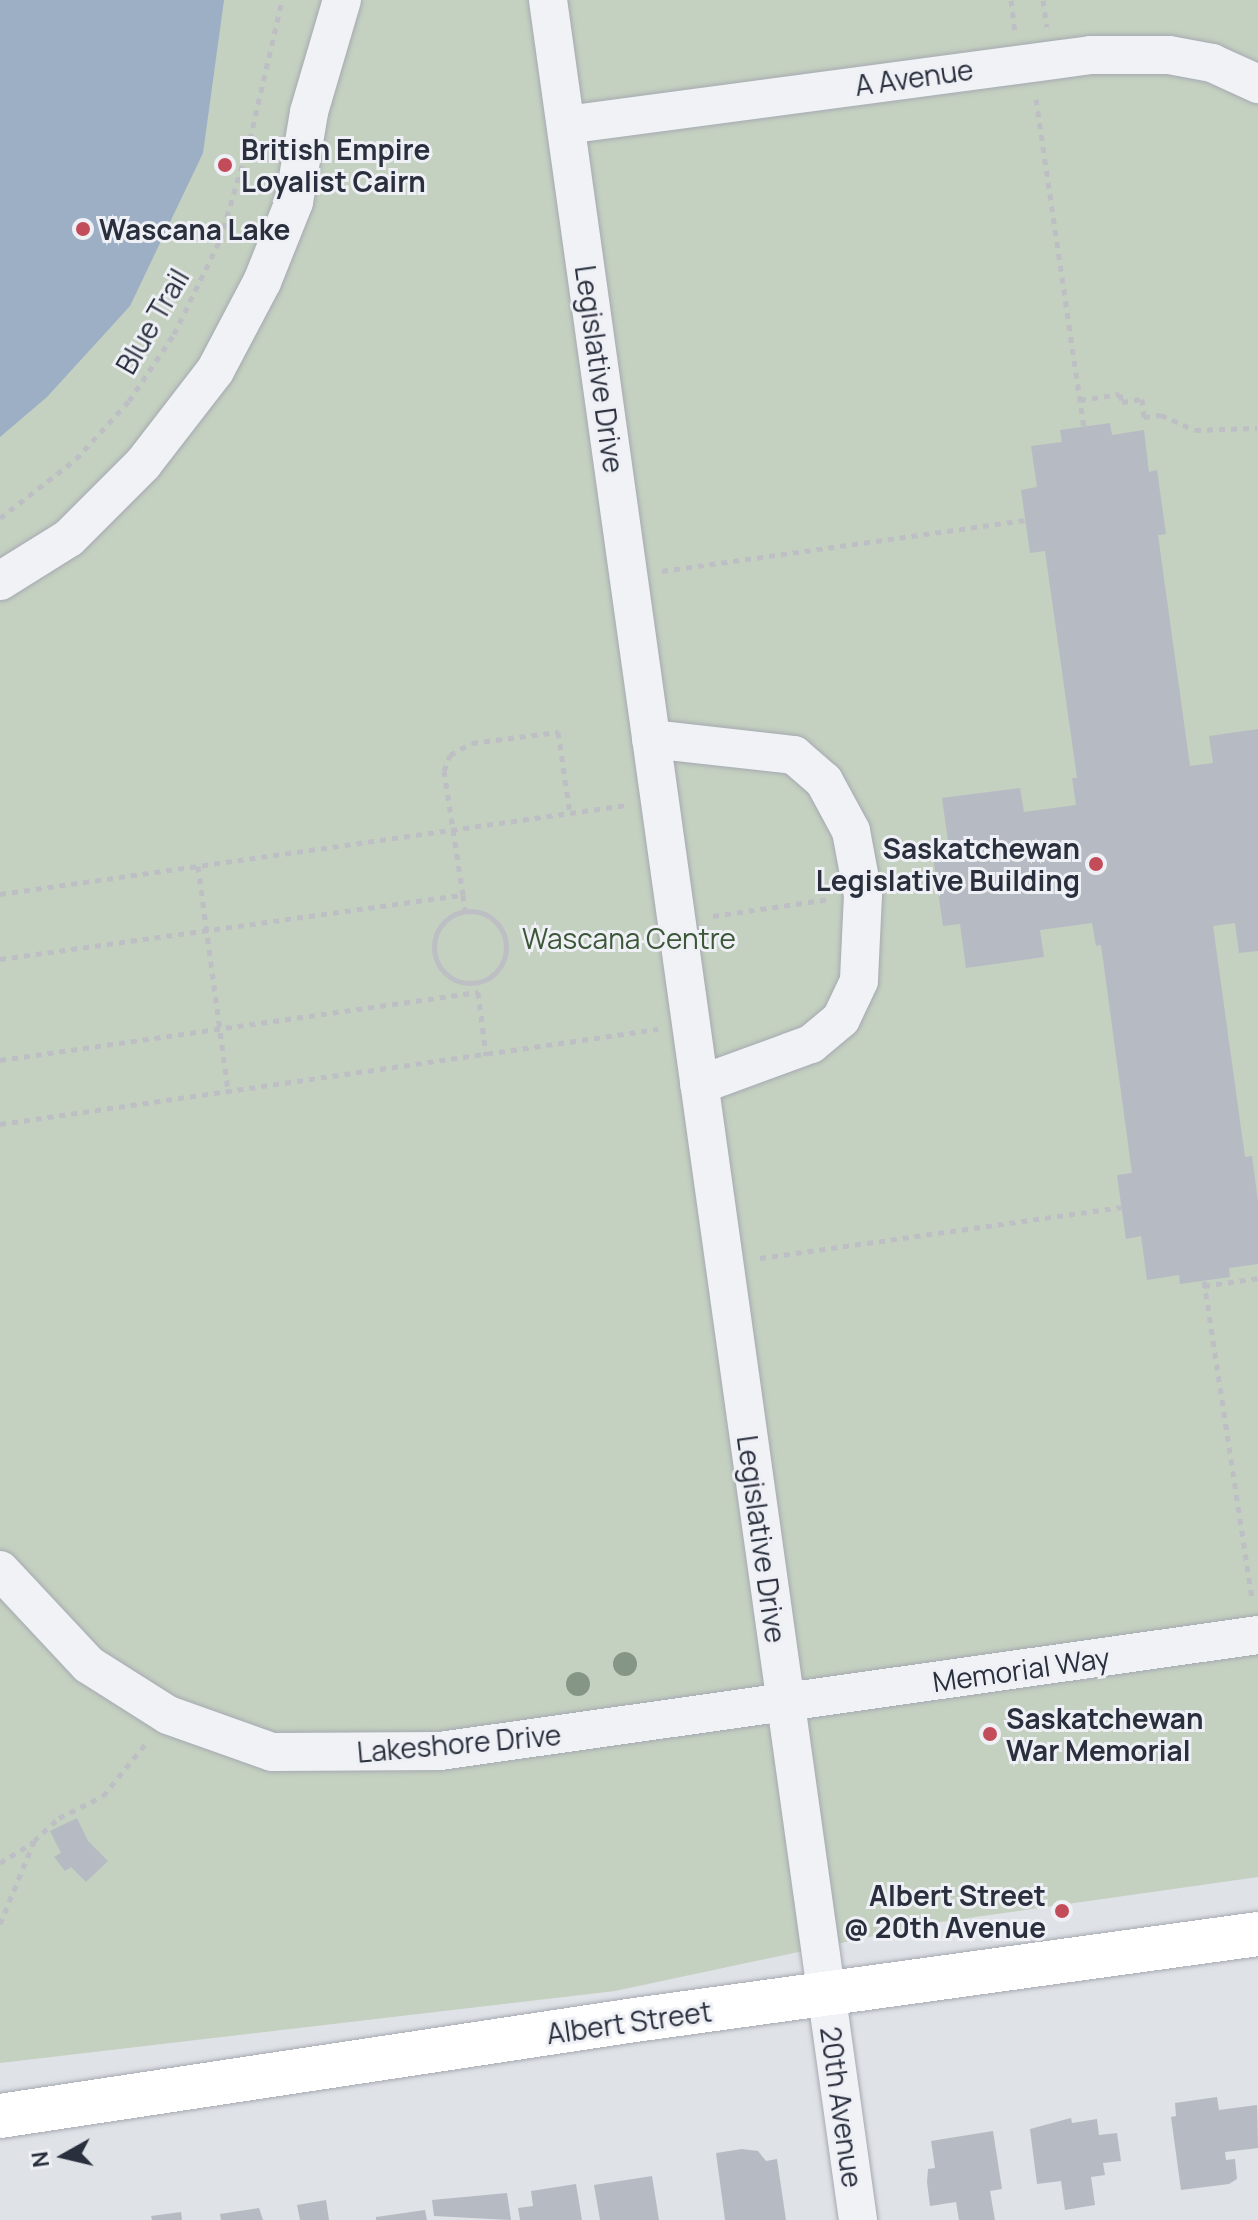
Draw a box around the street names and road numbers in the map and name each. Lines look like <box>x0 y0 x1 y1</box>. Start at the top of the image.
street label: A Avenue <box>853 52 975 102</box>
street label: Blue Trail <box>109 262 195 380</box>
street label: Legislative Drive <box>569 263 631 475</box>
street label: Legislative Drive <box>731 1433 793 1645</box>
street label: Memorial Way <box>930 1640 1112 1698</box>
street label: Lakeshore Drive <box>355 1717 563 1769</box>
street label: Albert Street <box>544 1994 714 2050</box>
street label: 20th Avenue <box>814 2024 870 2190</box>

